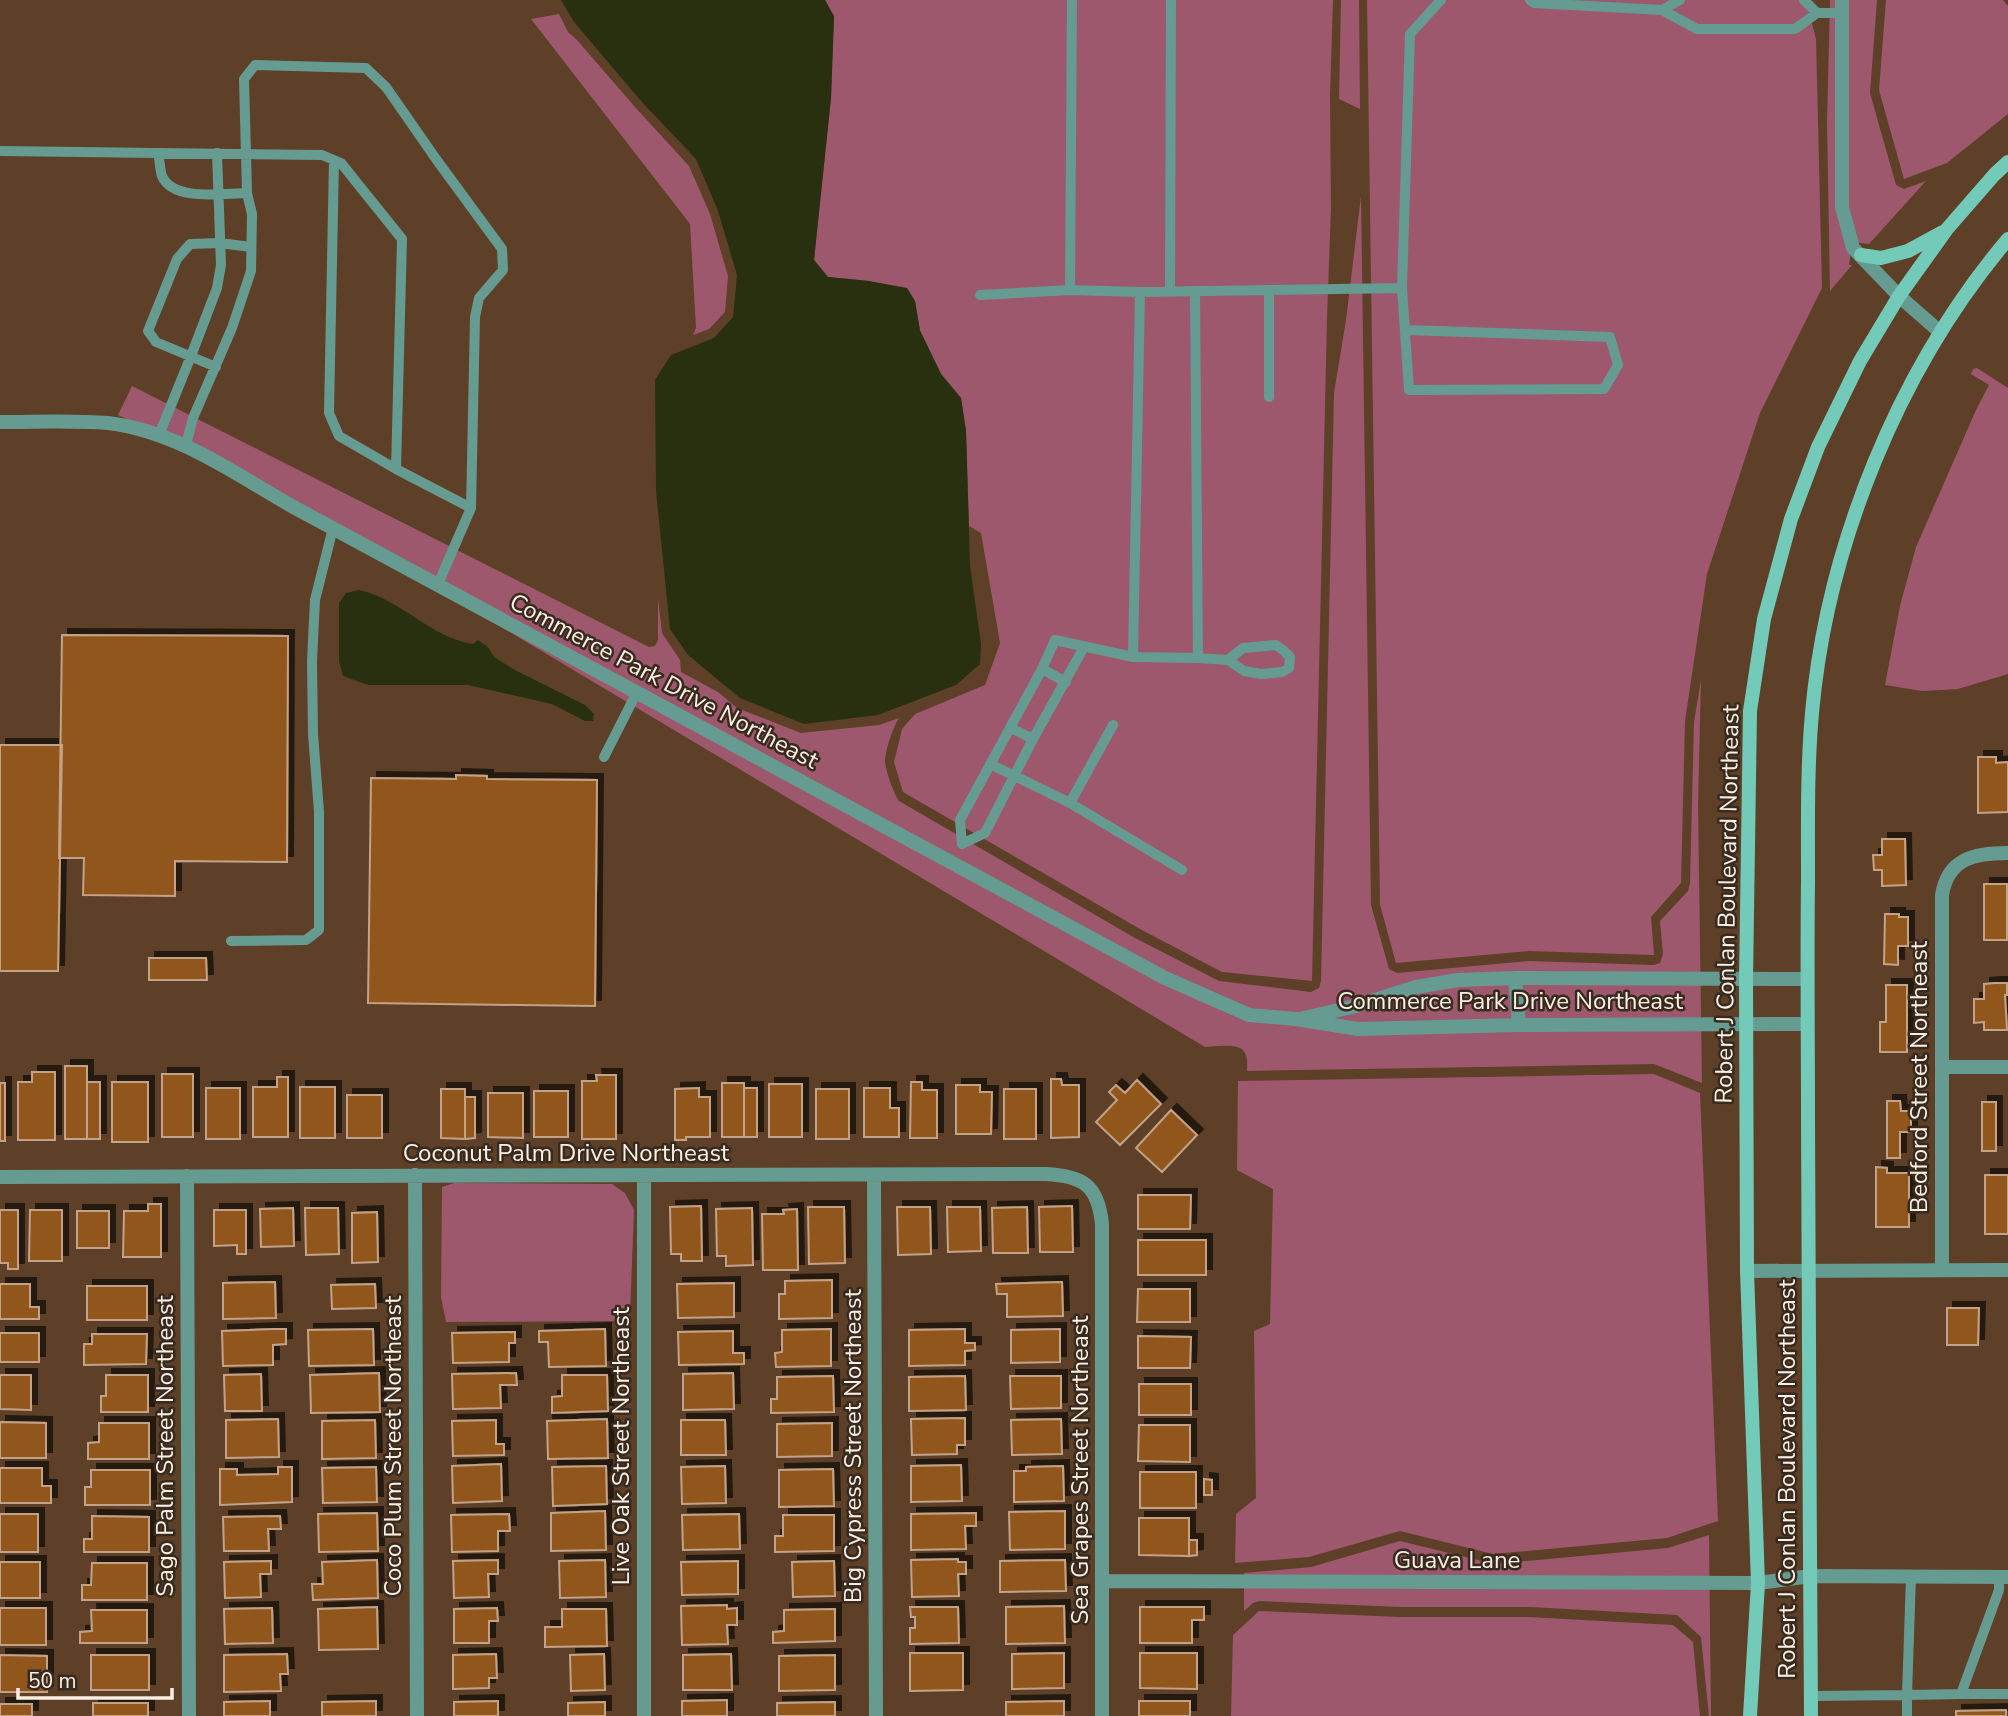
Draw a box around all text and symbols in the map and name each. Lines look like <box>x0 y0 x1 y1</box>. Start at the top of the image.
street label: Commerce Park Drive Northeast <box>504 586 825 777</box>
street label: Robert J Conlan Boulevard Northeast <box>1708 704 1746 1104</box>
street label: Bedford Street Northeast <box>1903 940 1935 1213</box>
street label: Commerce Park Drive Northeast <box>1337 985 1683 1017</box>
street label: Coconut Palm Drive Northeast <box>403 1137 730 1169</box>
street label: Robert J Conlan Boulevard Northeast <box>1771 1279 1803 1679</box>
street label: Big Cypress Street Northeast <box>837 1289 869 1603</box>
street label: Sago Palm Street Northeast <box>149 1295 181 1597</box>
street label: Coco Plum Street Northeast <box>377 1295 409 1596</box>
street label: Live Oak Street Northeast <box>605 1306 637 1585</box>
street label: Sea Grapes Street Northeast <box>1064 1315 1096 1624</box>
street label: Guava Lane <box>1394 1544 1520 1576</box>
scale bar <box>18 1656 172 1700</box>
text: 50 m <box>28 1667 77 1695</box>

